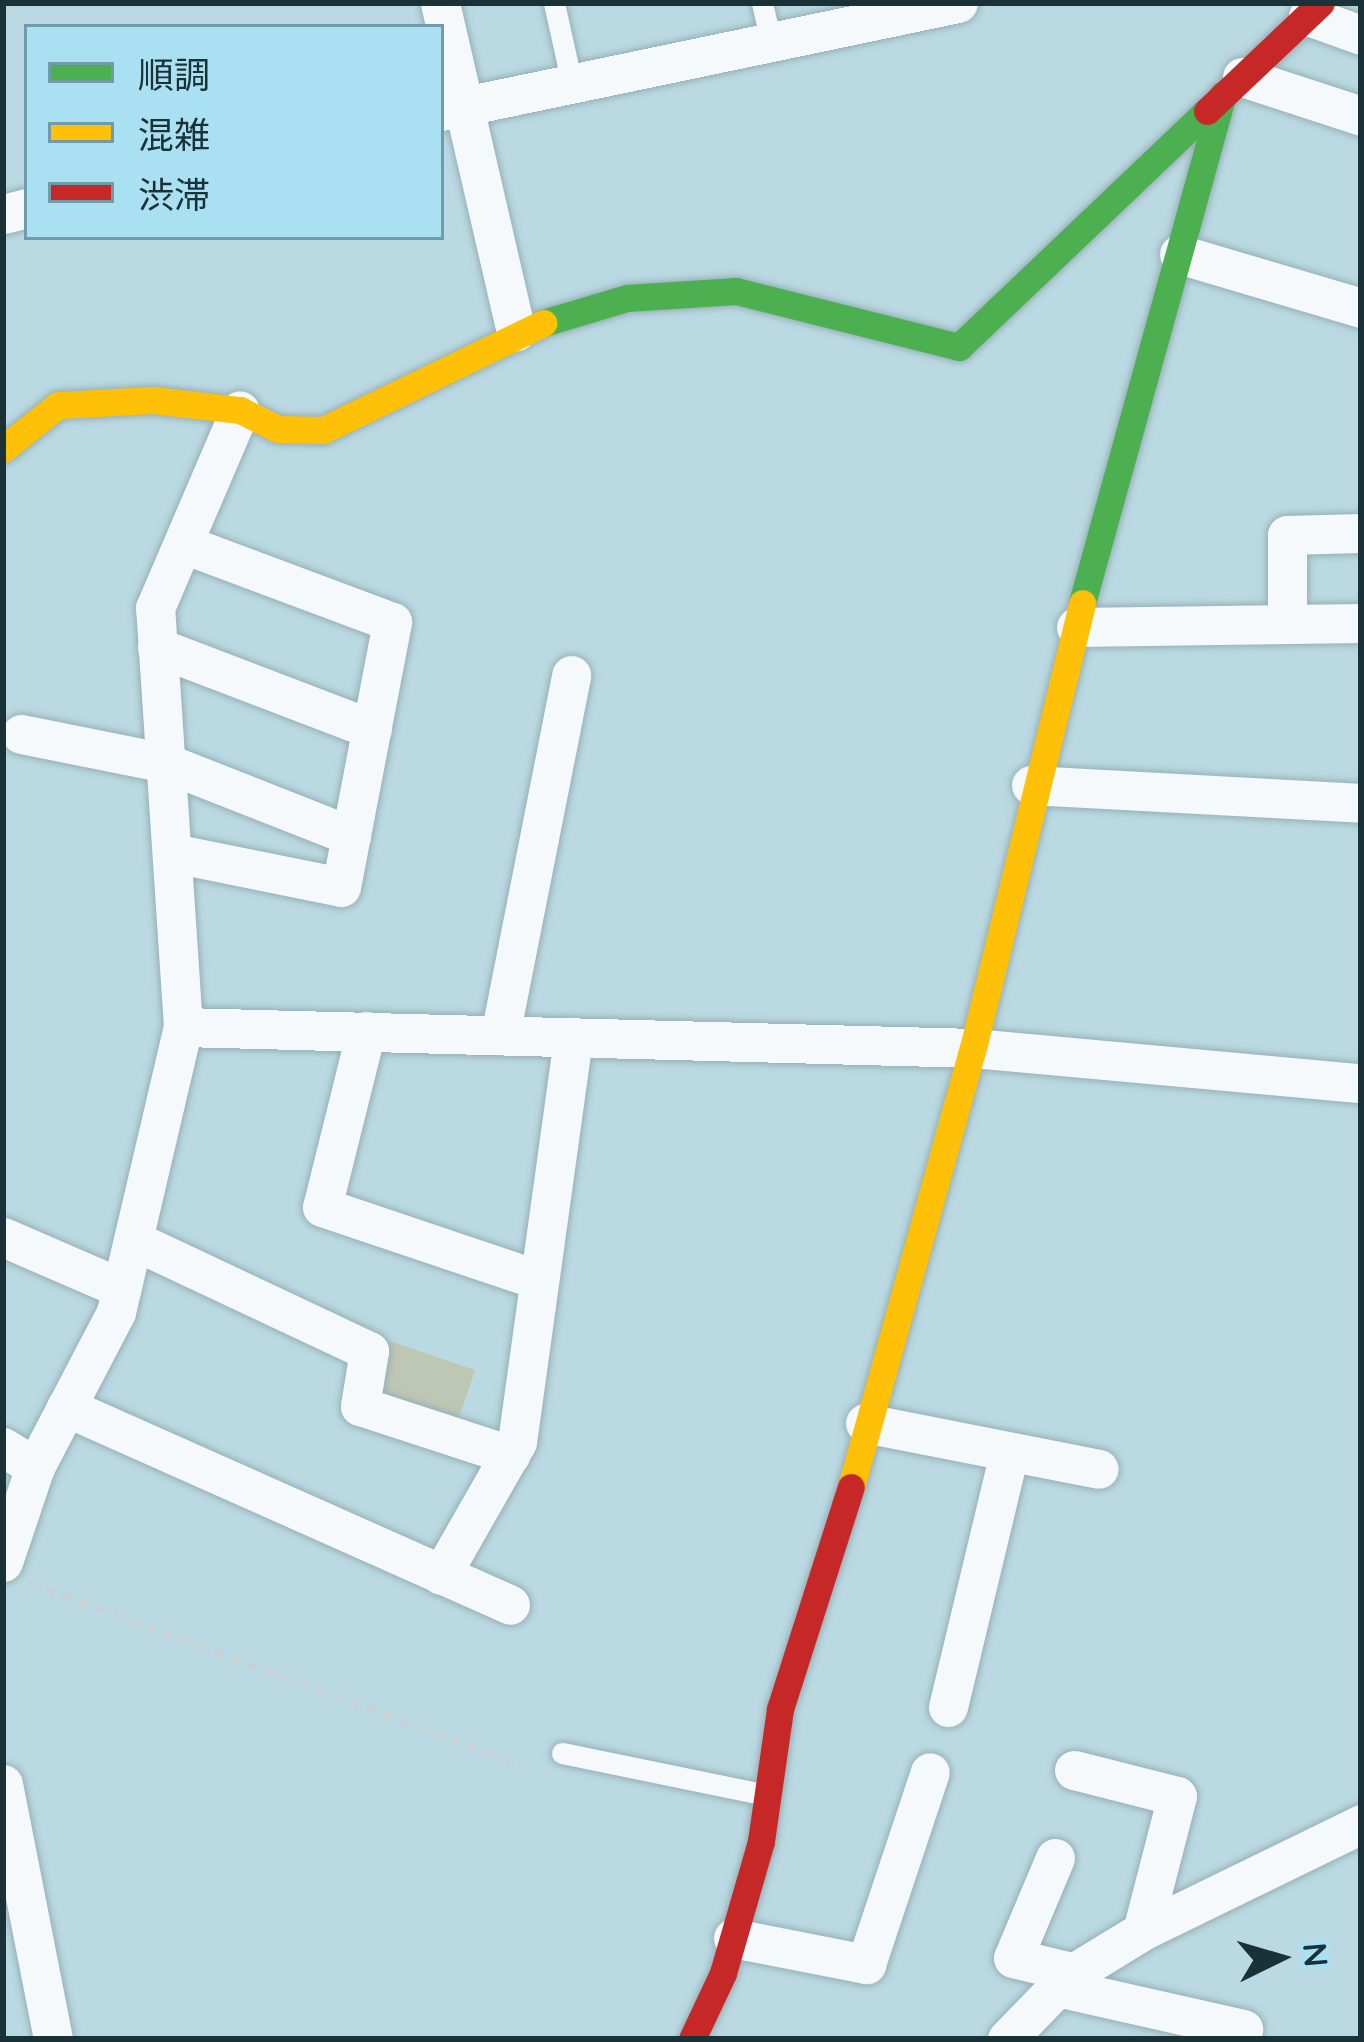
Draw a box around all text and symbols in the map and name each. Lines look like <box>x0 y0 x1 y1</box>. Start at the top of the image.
legend <box>24 24 444 240</box>
text: 順調 <box>138 52 210 97</box>
text: 混雑 <box>138 112 210 157</box>
text: 渋滞 <box>138 172 210 217</box>
north arrow <box>1220 1898 1340 2018</box>
text: N <box>1295 1941 1338 1969</box>

